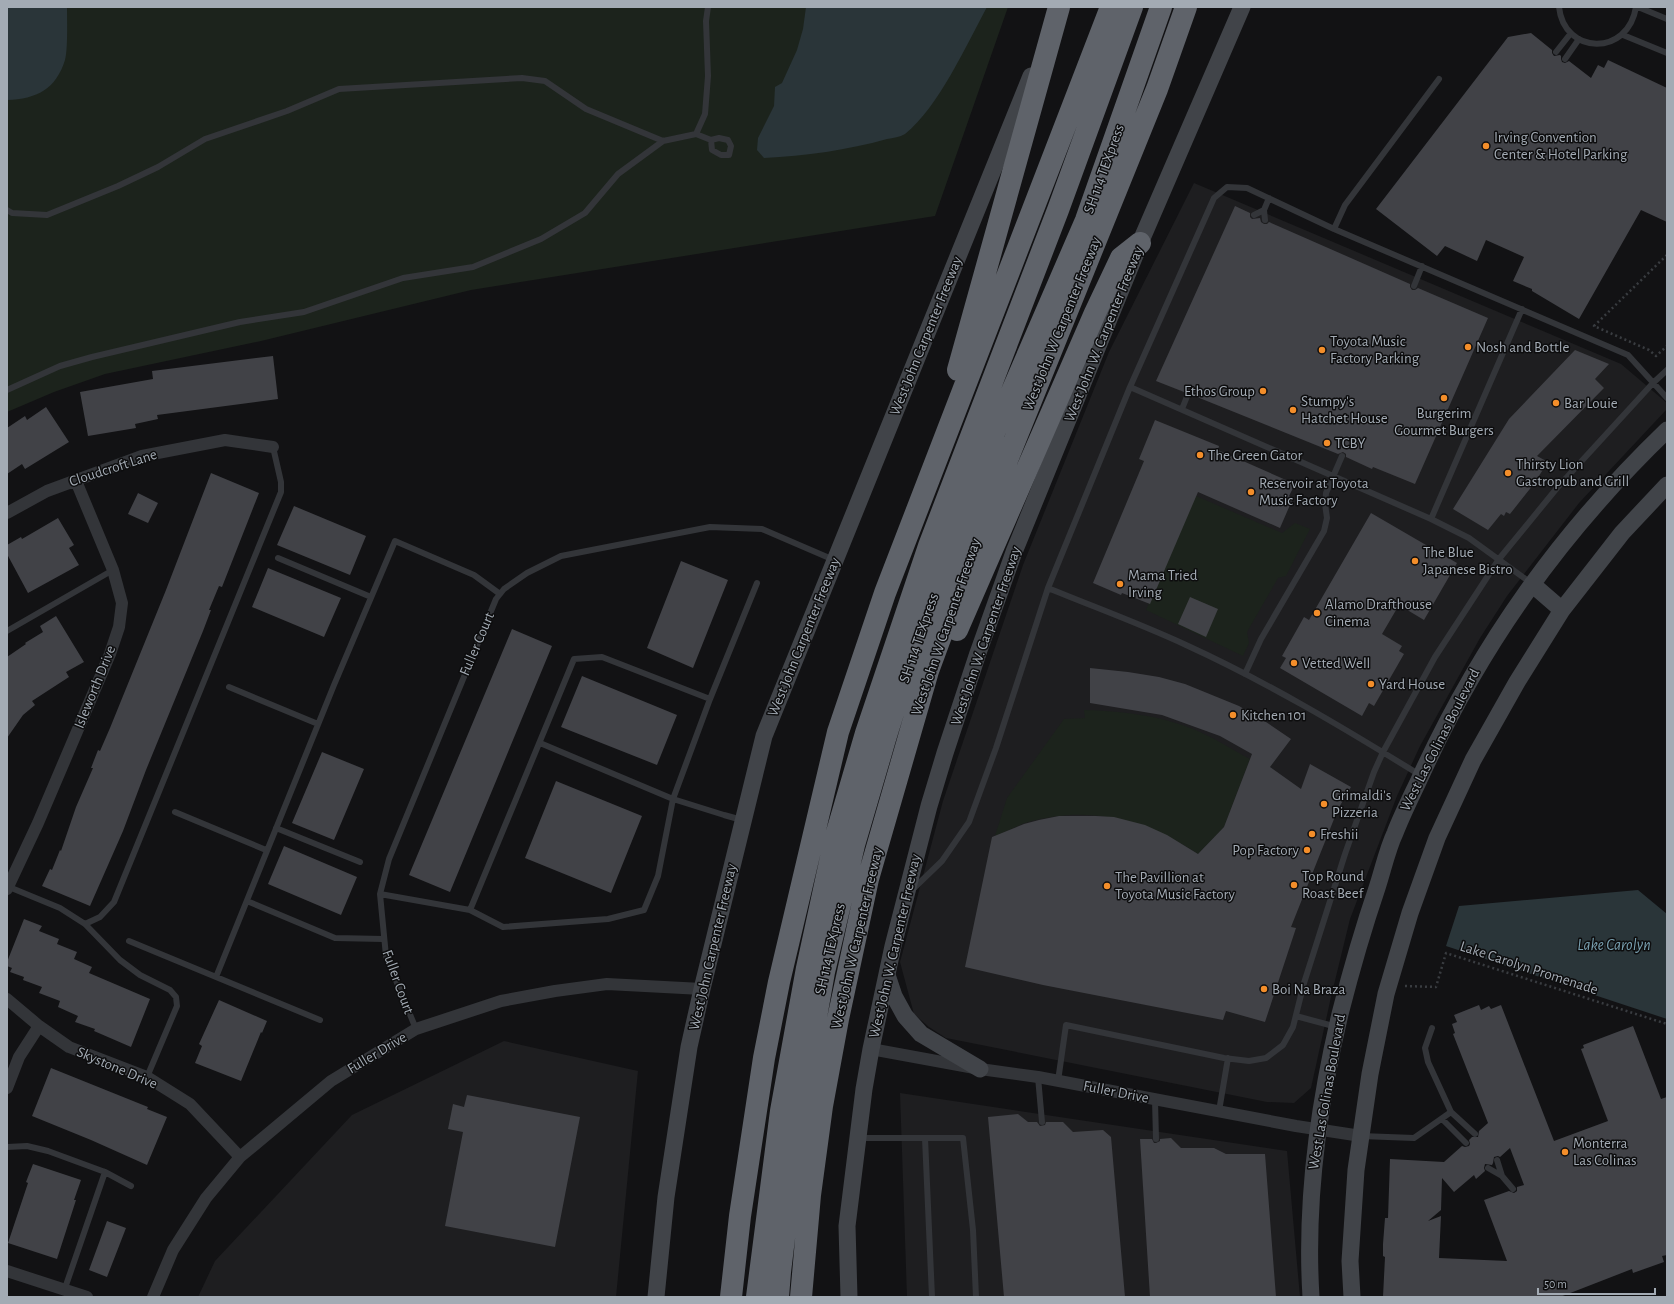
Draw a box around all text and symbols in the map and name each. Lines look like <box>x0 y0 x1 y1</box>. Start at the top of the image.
street label: SH 114 TEXpress <box>1081 123 1127 215</box>
place label: Irving Convention Center & Hotel Parking <box>1494 130 1628 162</box>
marker: Irving Convention Center & Hotel Parking <box>1481 141 1491 151</box>
street label: West John W Carpenter Freeway <box>1020 234 1104 413</box>
street label: West John W. Carpenter Freeway <box>1062 243 1146 424</box>
street label: West John Carpenter Freeway <box>887 254 965 418</box>
place label: Toyota Music Factory Parking <box>1330 334 1420 366</box>
place label: Nosh and Bottle <box>1476 340 1569 355</box>
marker: Nosh and Bottle <box>1463 342 1473 352</box>
marker: Toyota Music Factory Parking <box>1317 345 1327 355</box>
place label: Ethos Group <box>1184 384 1255 399</box>
marker: Ethos Group <box>1258 386 1268 396</box>
marker: Burgerim Gourmet Burgers <box>1439 393 1449 403</box>
place label: Stumpy's Hatchet House <box>1301 394 1388 426</box>
place label: Bar Louie <box>1564 396 1618 411</box>
marker: Bar Louie <box>1551 398 1561 408</box>
marker: Stumpy's Hatchet House <box>1288 405 1298 415</box>
place label: Burgerim Gourmet Burgers <box>1394 406 1494 438</box>
place label: TCBY <box>1335 436 1366 451</box>
marker: TCBY <box>1322 438 1332 448</box>
street label: Cloudcroft Lane <box>67 447 159 489</box>
place label: The Green Gator <box>1208 448 1303 463</box>
marker: The Green Gator <box>1195 450 1205 460</box>
place label: Thirsty Lion Gastropub and Grill <box>1516 457 1629 489</box>
marker: Thirsty Lion Gastropub and Grill <box>1503 468 1513 478</box>
place label: Reservoir at Toyota Music Factory <box>1259 476 1369 508</box>
marker: Reservoir at Toyota Music Factory <box>1246 487 1256 497</box>
street label: West John W Carpenter Freeway <box>909 536 984 717</box>
street label: West John W. Carpenter Freeway <box>948 544 1024 727</box>
place label: The Blue Japanese Bistro <box>1423 545 1513 577</box>
street label: West John Carpenter Freeway <box>765 555 843 719</box>
marker: The Blue Japanese Bistro <box>1410 556 1420 566</box>
place label: Mama Tried Irving <box>1128 568 1198 600</box>
marker: Mama Tried Irving <box>1115 579 1125 589</box>
street label: SH 114 TEXpress <box>897 591 941 685</box>
place label: Alamo Drafthouse Cinema <box>1325 597 1432 629</box>
marker: Alamo Drafthouse Cinema <box>1312 608 1322 618</box>
street label: Fuller Court <box>457 610 497 678</box>
street label: Isleworth Drive <box>72 643 118 731</box>
place label: Vetted Well <box>1302 656 1370 671</box>
marker: Vetted Well <box>1289 658 1299 668</box>
street label: West Las Colinas Boulevard <box>1398 666 1483 814</box>
place label: Yard House <box>1379 677 1445 692</box>
marker: Yard House <box>1366 679 1376 689</box>
place label: Kitchen 101 <box>1241 708 1306 723</box>
marker: Kitchen 101 <box>1228 710 1238 720</box>
place label: Grimaldi's Pizzeria <box>1332 788 1391 820</box>
marker: Grimaldi's Pizzeria <box>1319 799 1329 809</box>
place label: Freshii <box>1320 827 1358 842</box>
marker: Freshii <box>1307 829 1317 839</box>
place label: Pop Factory <box>1232 843 1300 858</box>
street label: West John W Carpenter Freeway <box>829 845 885 1030</box>
marker: Pop Factory <box>1302 845 1312 855</box>
street label: West John W. Carpenter Freeway <box>867 852 924 1039</box>
street label: West John Carpenter Freeway <box>687 862 740 1032</box>
place label: Top Round Roast Beef <box>1302 869 1365 901</box>
place label: The Pavillion at Toyota Music Factory <box>1115 870 1235 902</box>
marker: Top Round Roast Beef <box>1289 880 1299 890</box>
marker: The Pavillion at Toyota Music Factory <box>1102 881 1112 891</box>
street label: SH 114 TEXpress <box>812 902 848 996</box>
water label: Lake Carolyn <box>1577 937 1651 953</box>
street label: Lake Carolyn Promenade <box>1458 939 1600 997</box>
street label: Fuller Court <box>379 948 417 1016</box>
place label: Boi Na Braza <box>1272 982 1345 997</box>
marker: Boi Na Braza <box>1259 984 1269 994</box>
street label: West Las Colinas Boulevard <box>1306 1013 1348 1171</box>
street label: Fuller Drive <box>345 1029 409 1077</box>
street label: Skystone Drive <box>75 1044 160 1092</box>
street label: Fuller Drive <box>1082 1078 1150 1106</box>
place label: Monterra Las Colinas <box>1573 1136 1637 1168</box>
marker: Monterra Las Colinas <box>1560 1147 1570 1157</box>
scale bar <box>1538 1270 1655 1296</box>
text: 50 m <box>1544 1278 1567 1290</box>

